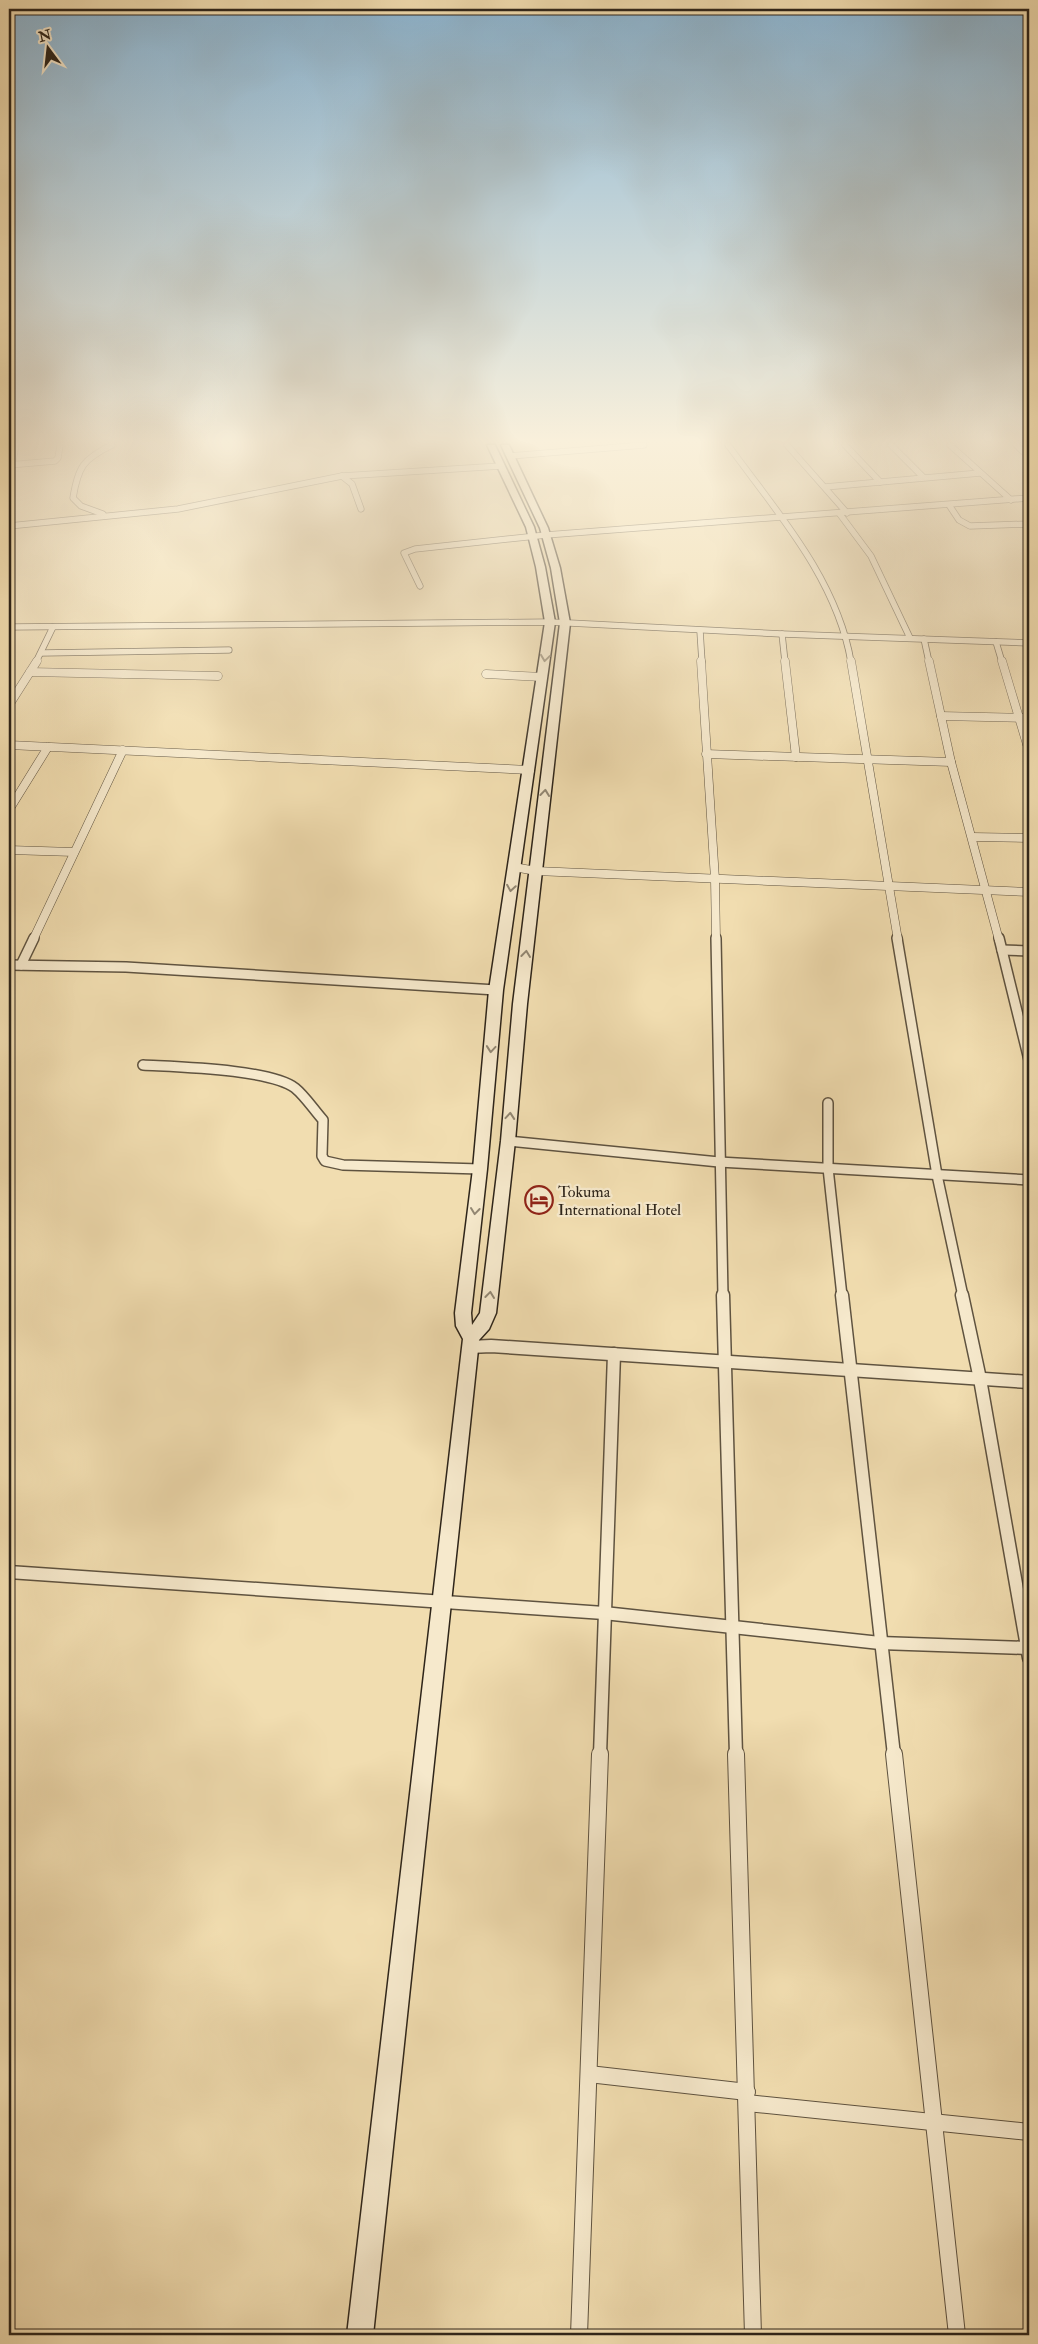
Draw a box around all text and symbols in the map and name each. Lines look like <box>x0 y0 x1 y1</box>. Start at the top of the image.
north arrow <box>22 22 72 72</box>
text: N <box>36 26 53 46</box>
one-way arrow <box>540 654 551 662</box>
one-way arrow <box>539 789 550 797</box>
one-way arrow <box>506 884 517 892</box>
one-way arrow <box>520 950 531 958</box>
one-way arrow <box>486 1045 497 1053</box>
one-way arrow <box>504 1112 515 1120</box>
place label: Tokuma International Hotel <box>558 1182 681 1220</box>
hotel icon: Tokuma International Hotel <box>524 1185 554 1215</box>
one-way arrow <box>470 1207 481 1215</box>
one-way arrow <box>484 1291 495 1299</box>

